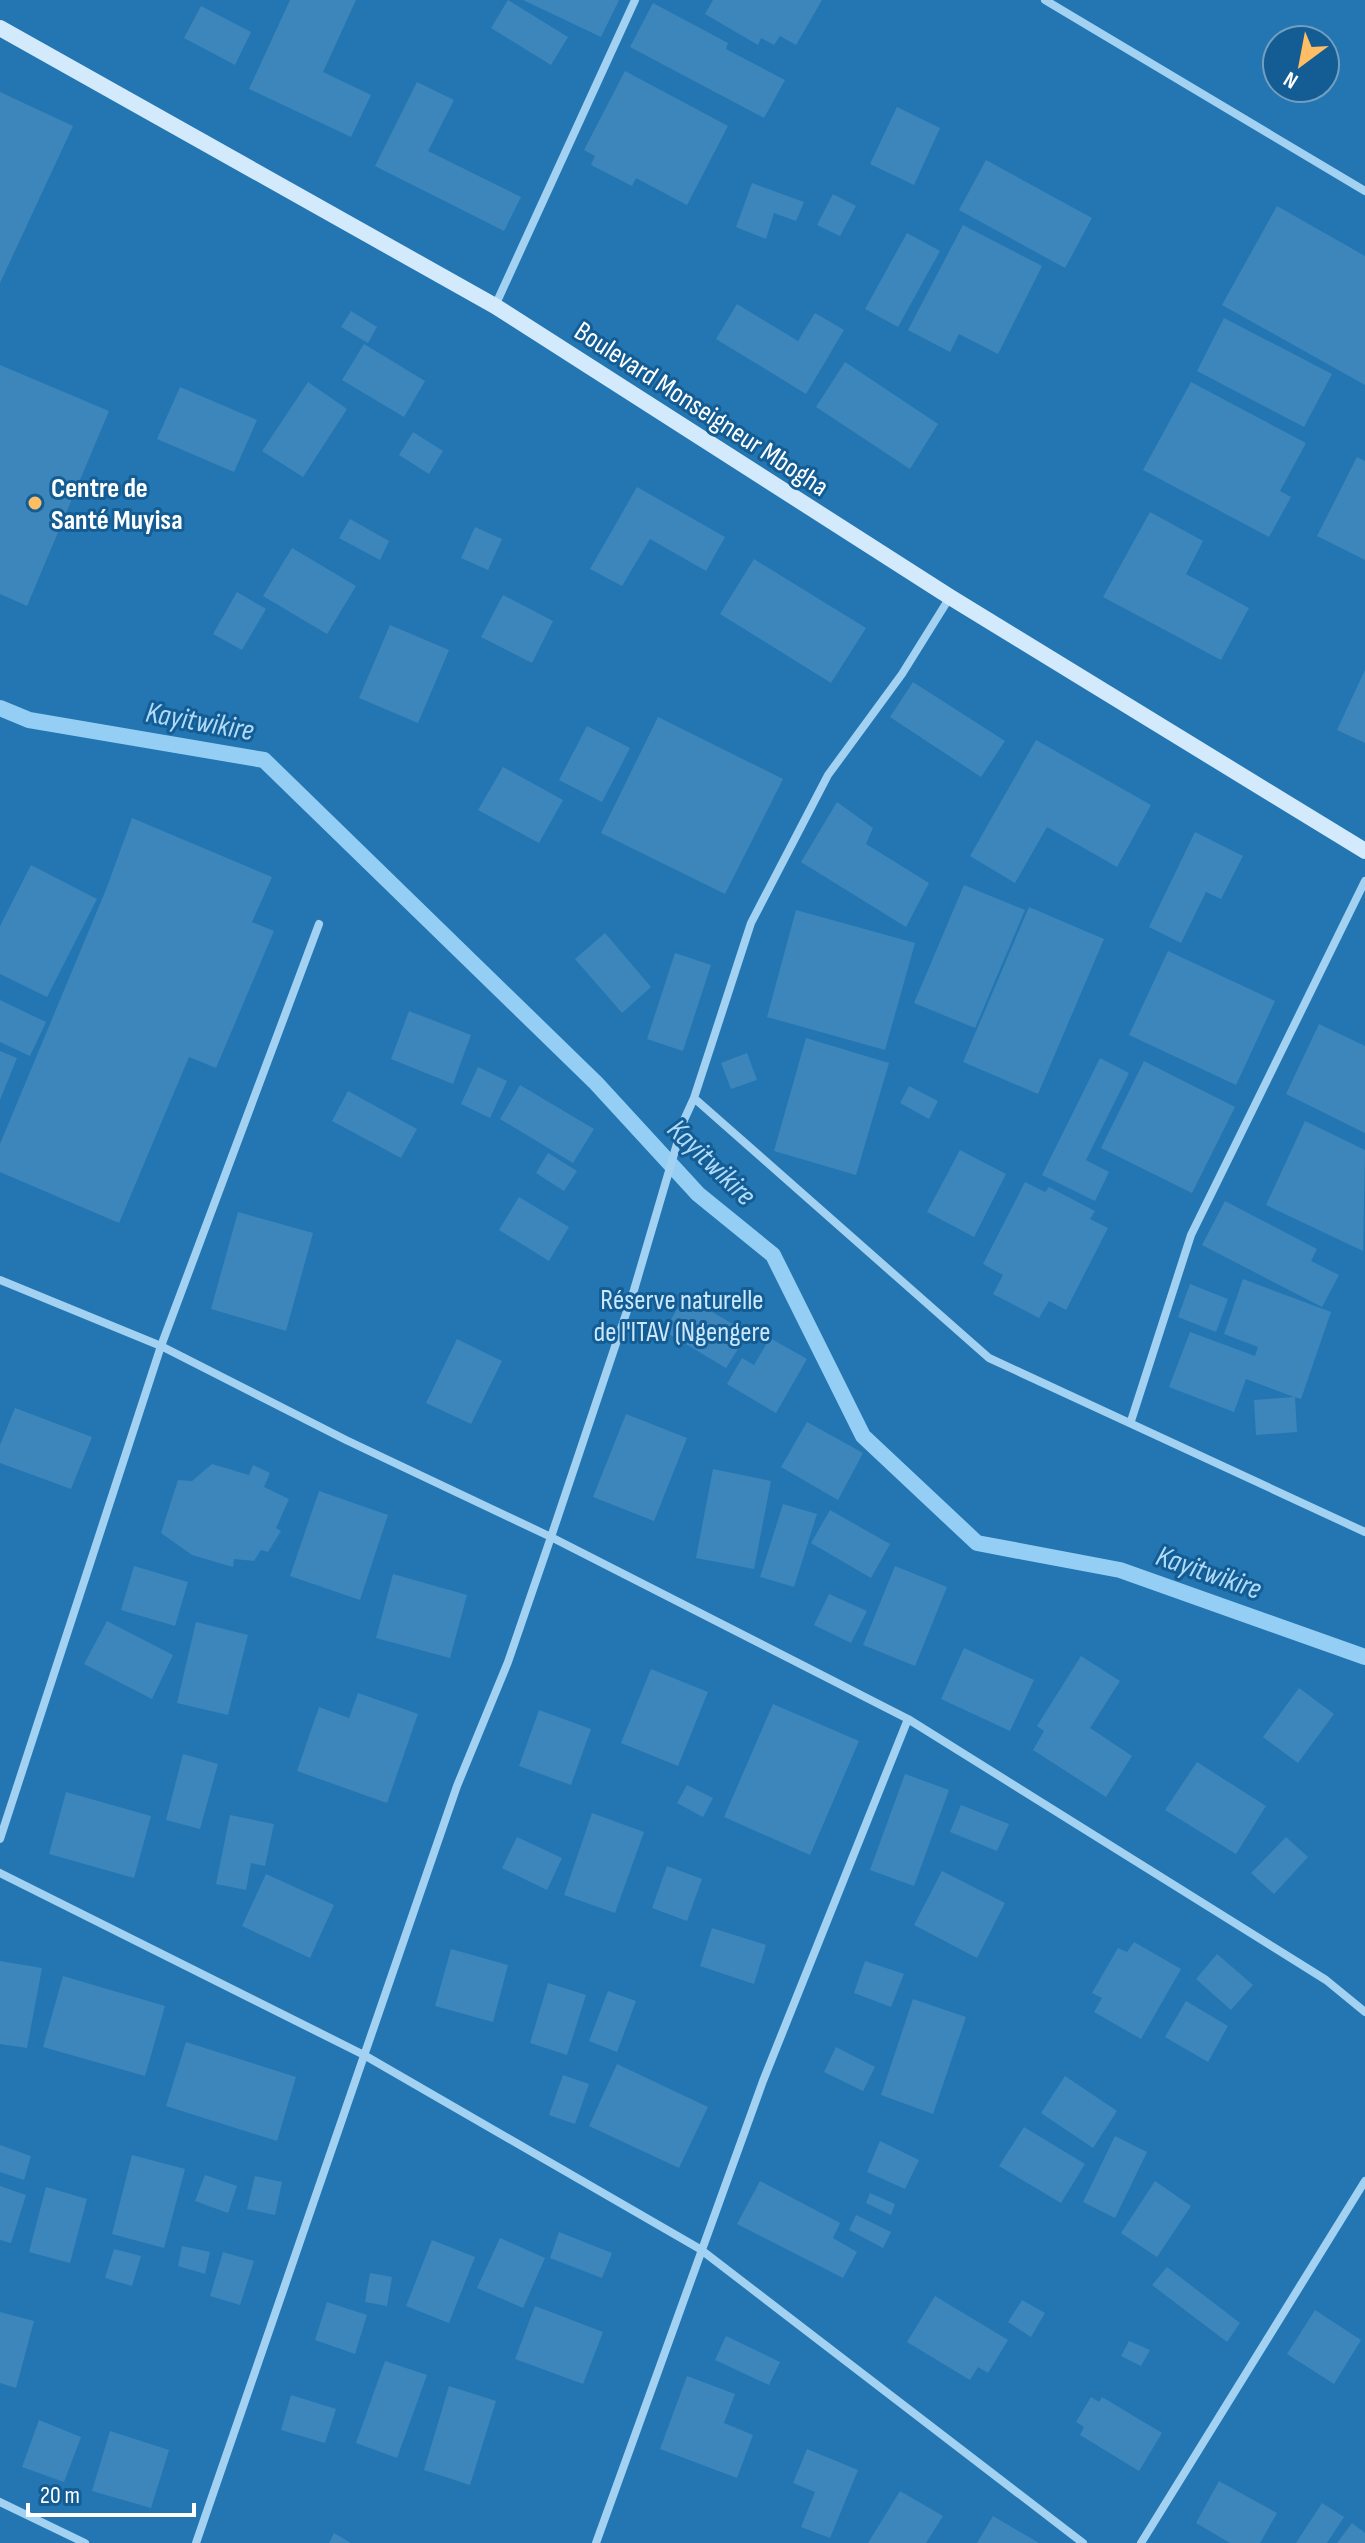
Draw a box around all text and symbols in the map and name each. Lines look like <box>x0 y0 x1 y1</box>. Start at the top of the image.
north arrow <box>1261 24 1341 104</box>
text: N <box>1279 65 1303 94</box>
street label: Boulevard Monseigneur Mbogha <box>568 315 834 504</box>
place label: Centre de Santé Muyisa <box>51 472 183 537</box>
marker: Centre de Santé Muyisa <box>26 494 44 512</box>
water label: Kayitwikire <box>143 695 257 749</box>
water label: Kayitwikire <box>660 1112 763 1214</box>
park label: Réserve naturelle de l'ITAV (Ngengere <box>594 1284 770 1349</box>
water label: Kayitwikire <box>1151 1538 1266 1608</box>
scale bar <box>28 2467 194 2517</box>
text: 20 m <box>40 2481 80 2510</box>

